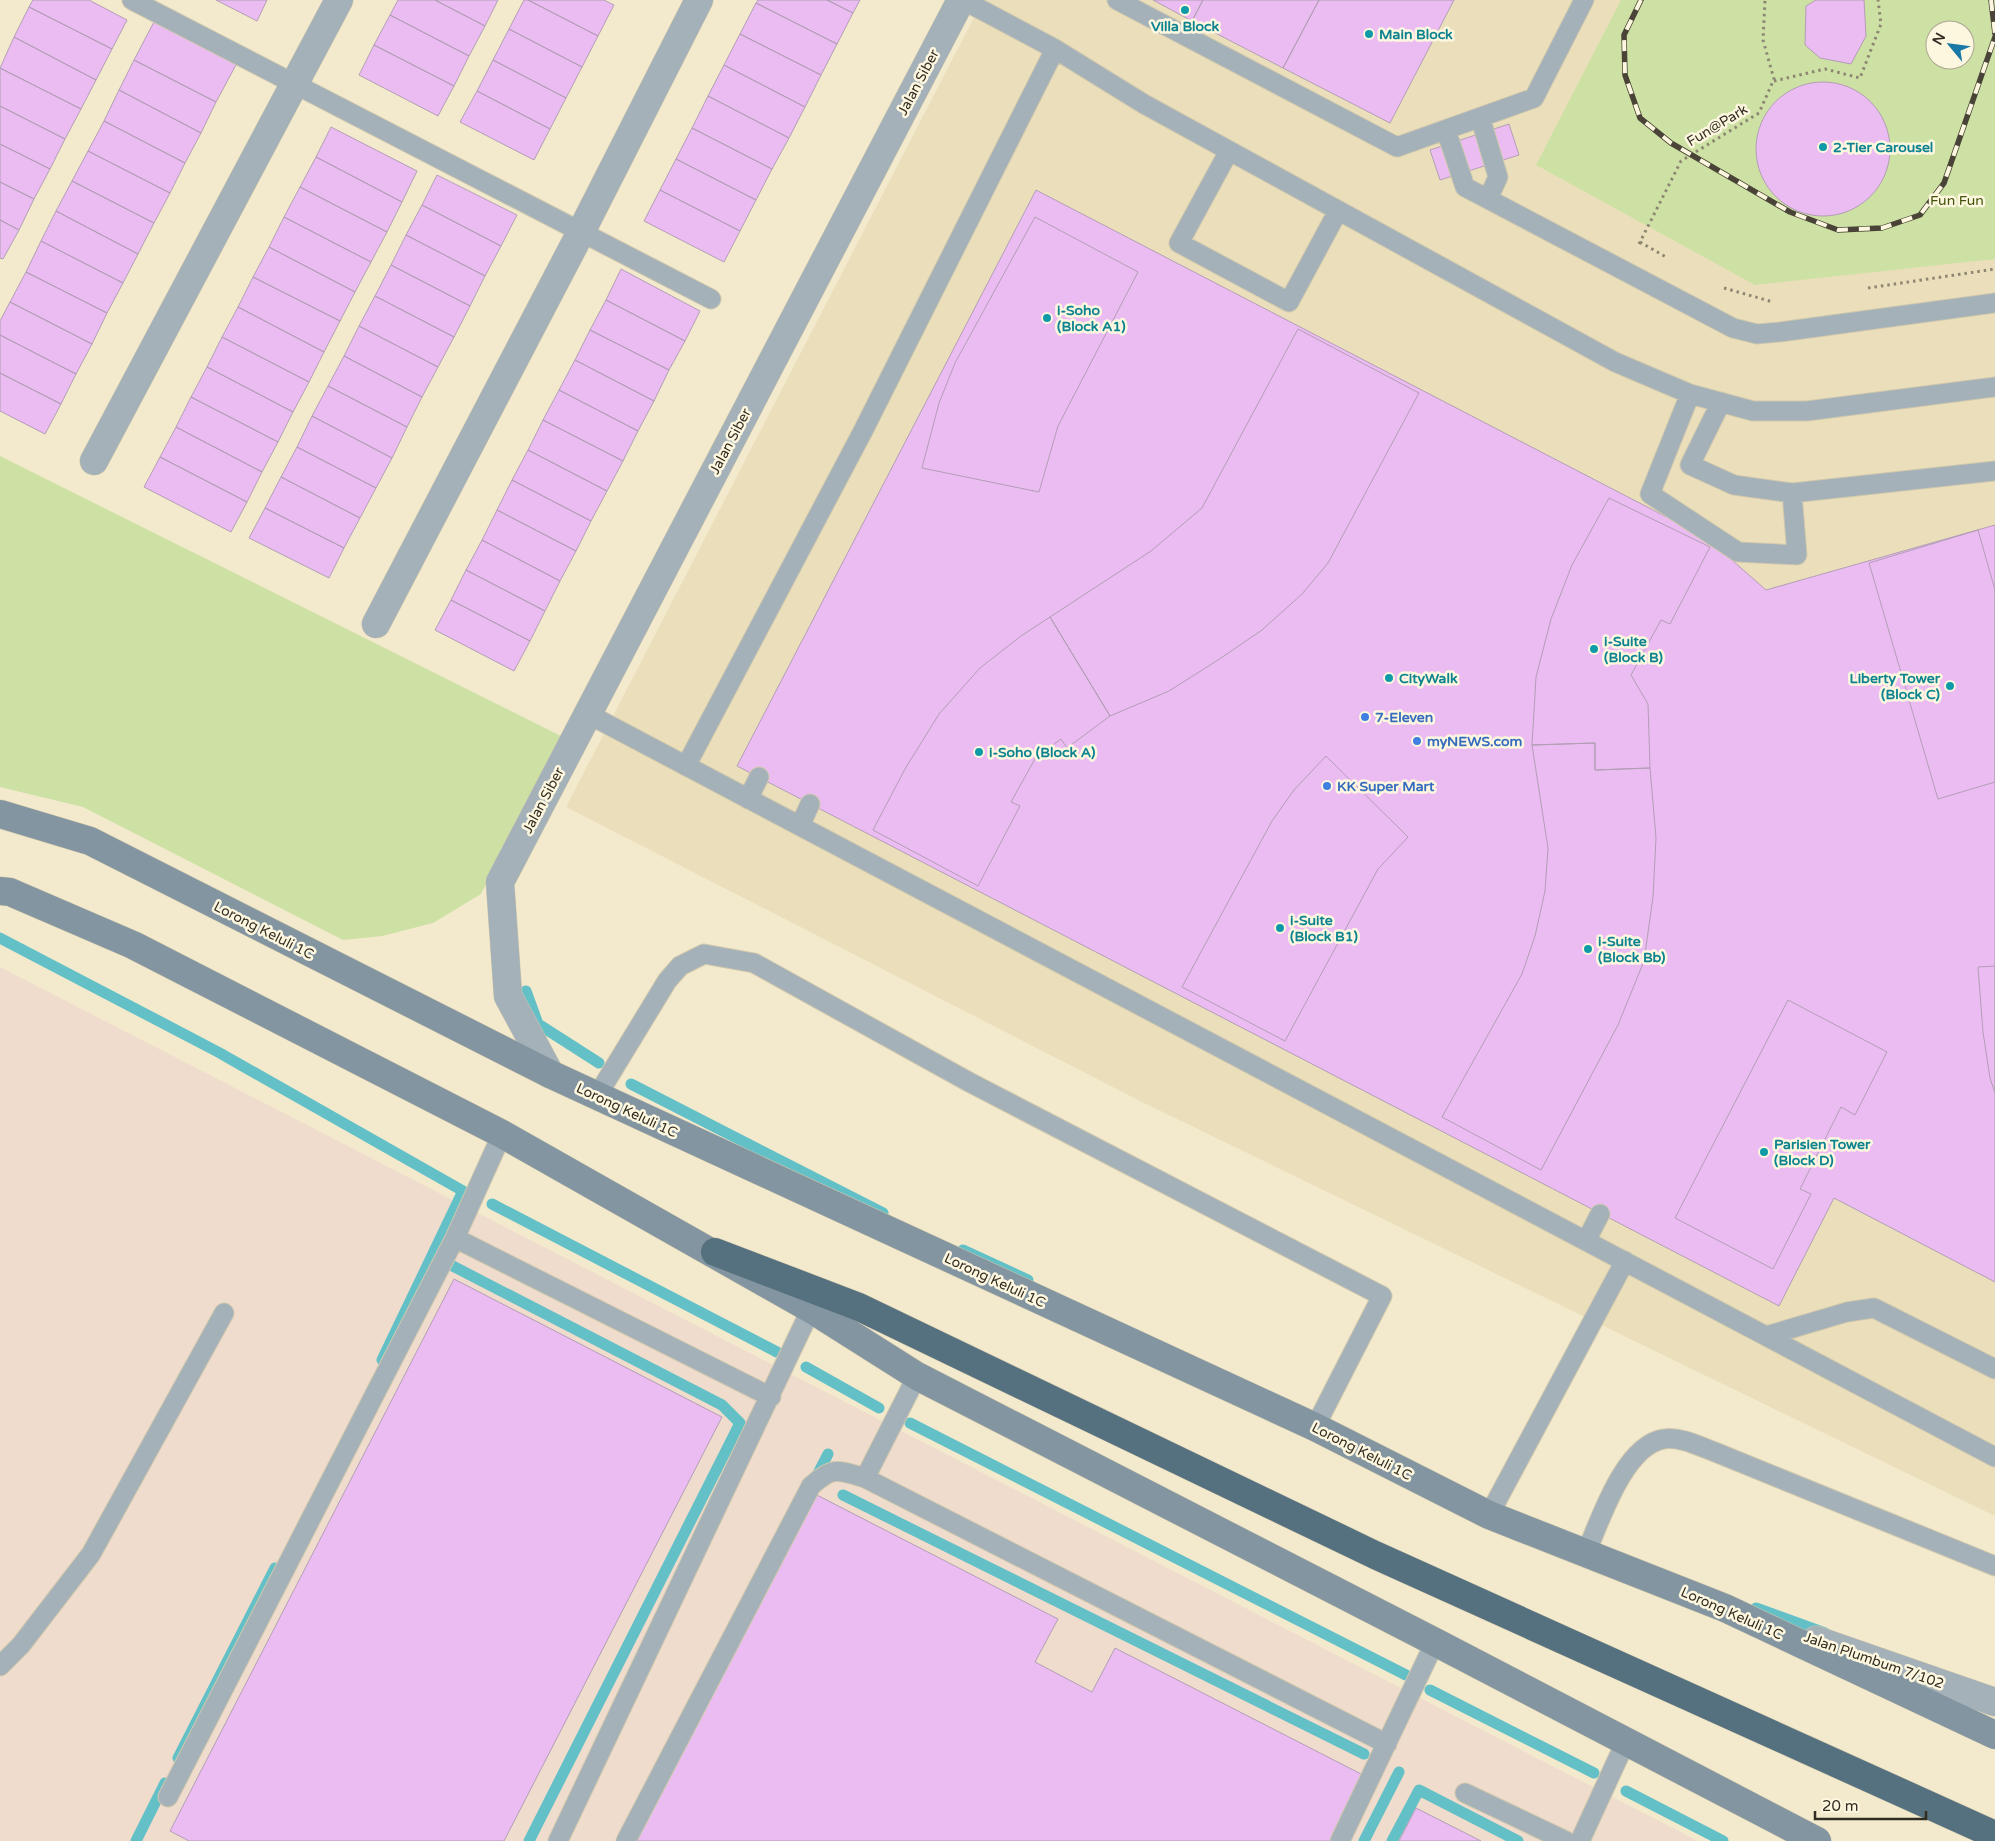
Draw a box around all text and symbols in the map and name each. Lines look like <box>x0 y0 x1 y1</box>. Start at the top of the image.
marker: Villa Block <box>1179 4 1191 16</box>
place label: Villa Block <box>1151 18 1219 35</box>
north arrow <box>1925 20 1975 70</box>
place label: Main Block <box>1379 26 1453 43</box>
marker: Main Block <box>1363 28 1375 40</box>
text: N <box>1929 30 1949 48</box>
street label: Jalan Siber <box>894 46 943 118</box>
street label: Fun@Park <box>1684 101 1751 150</box>
place label: 2-Tier Carousel <box>1833 139 1933 156</box>
marker: 2-Tier Carousel <box>1817 141 1829 153</box>
park label: Fun Fun <box>1930 192 1984 209</box>
place label: i-Soho (Block A1) <box>1057 302 1126 335</box>
marker: i-Soho (Block A1) <box>1041 312 1053 324</box>
street label: Jalan Siber <box>706 405 755 477</box>
place label: i-Suite (Block B) <box>1604 633 1663 666</box>
marker: i-Suite (Block B) <box>1588 643 1600 655</box>
place label: CityWalk <box>1399 670 1458 687</box>
place label: Liberty Tower (Block C) <box>1850 670 1941 703</box>
marker: CityWalk <box>1383 672 1395 684</box>
marker: Liberty Tower (Block C) <box>1944 680 1956 692</box>
place label: 7-Eleven <box>1375 709 1433 726</box>
marker: 7-Eleven <box>1359 711 1371 723</box>
place label: myNEWS.com <box>1427 733 1522 750</box>
marker: myNEWS.com <box>1411 735 1423 747</box>
place label: i-Soho (Block A) <box>989 744 1095 761</box>
marker: i-Soho (Block A) <box>973 746 985 758</box>
street label: Jalan Siber <box>519 764 568 836</box>
place label: KK Super Mart <box>1337 778 1435 795</box>
marker: KK Super Mart <box>1321 780 1333 792</box>
street label: Lorong Keluli 1C <box>211 898 317 963</box>
place label: i-Suite (Block B1) <box>1290 912 1358 945</box>
marker: i-Suite (Block B1) <box>1274 922 1286 934</box>
place label: i-Suite (Block Bb) <box>1598 933 1665 966</box>
marker: i-Suite (Block Bb) <box>1582 943 1594 955</box>
street label: Lorong Keluli 1C <box>573 1080 680 1141</box>
place label: Parisien Tower (Block D) <box>1774 1136 1871 1169</box>
marker: Parisien Tower (Block D) <box>1758 1146 1770 1158</box>
street label: Lorong Keluli 1C <box>941 1250 1048 1311</box>
street label: Lorong Keluli 1C <box>1309 1419 1415 1484</box>
street label: Lorong Keluli 1C <box>1678 1583 1786 1644</box>
street label: Jalan Plumbum 7/102 <box>1802 1629 1946 1692</box>
scale bar <box>1815 1788 1926 1820</box>
text: 20 m <box>1822 1797 1859 1815</box>

